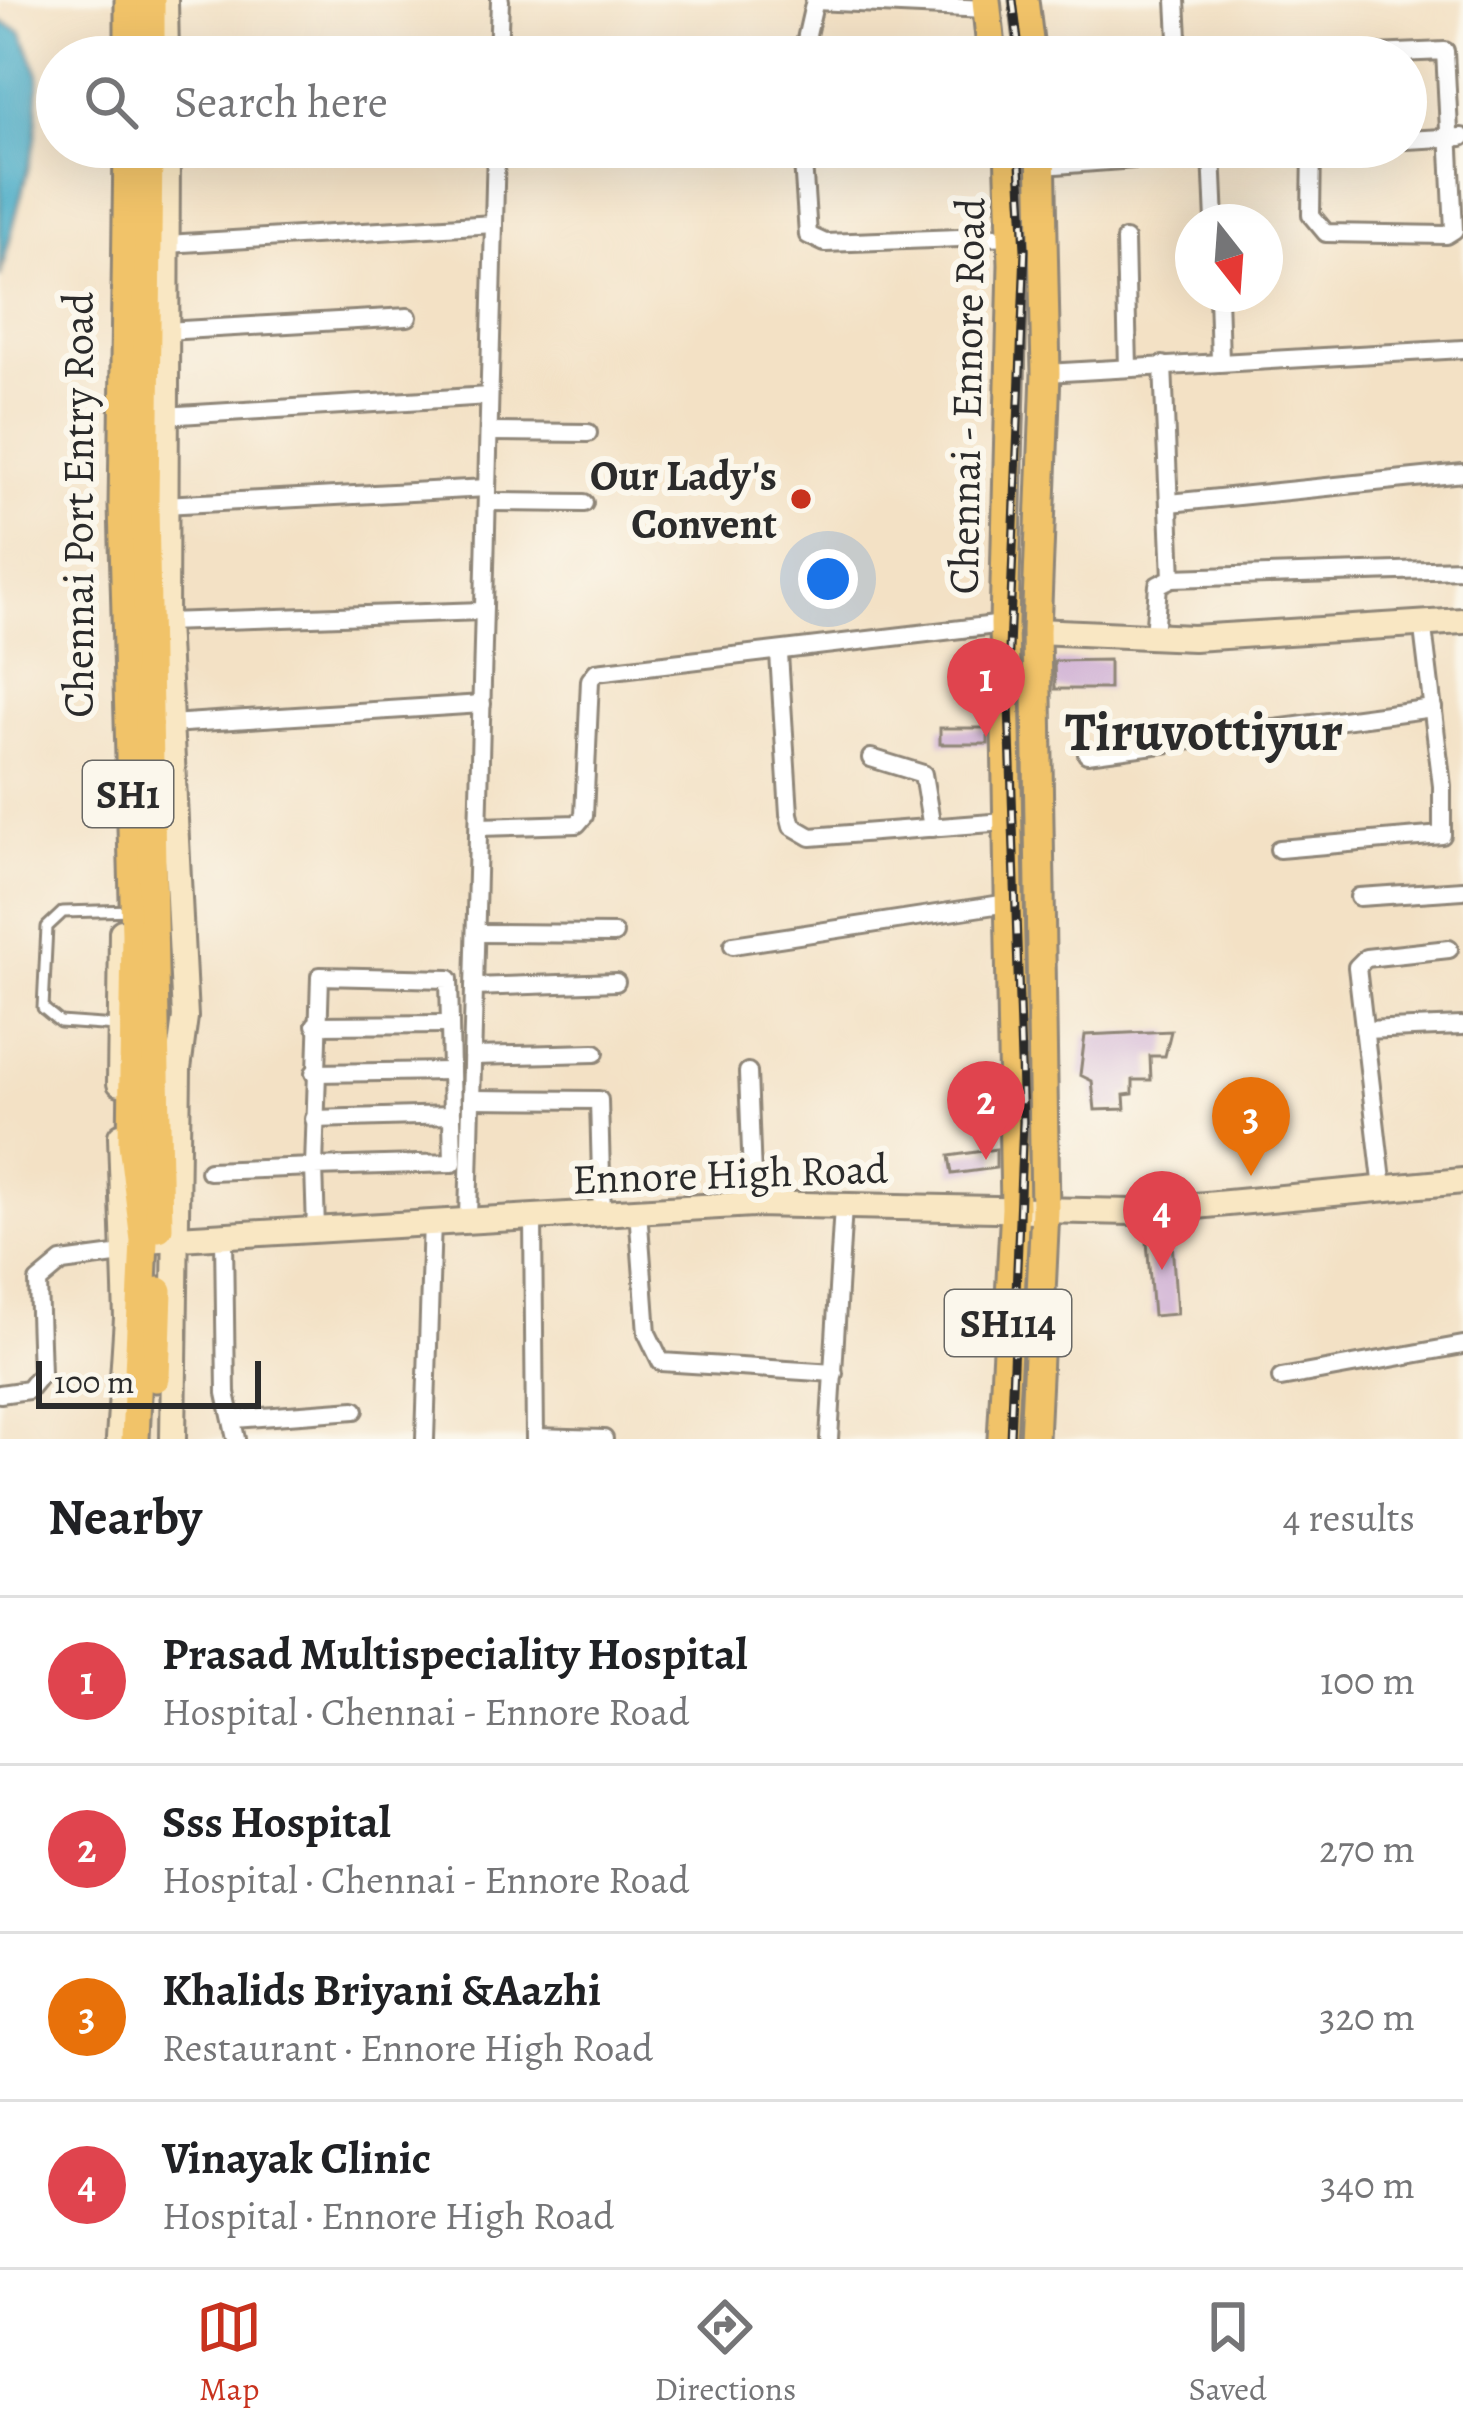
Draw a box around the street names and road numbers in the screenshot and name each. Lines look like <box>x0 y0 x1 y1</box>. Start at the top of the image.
street label: Chennai - Ennore Road <box>935 197 998 595</box>
street label: Chennai Port Entry Road <box>50 292 107 718</box>
road number: SH1 <box>83 761 173 827</box>
street label: Ennore High Road <box>571 1139 889 1207</box>
road number: SH114 <box>945 1290 1071 1356</box>

